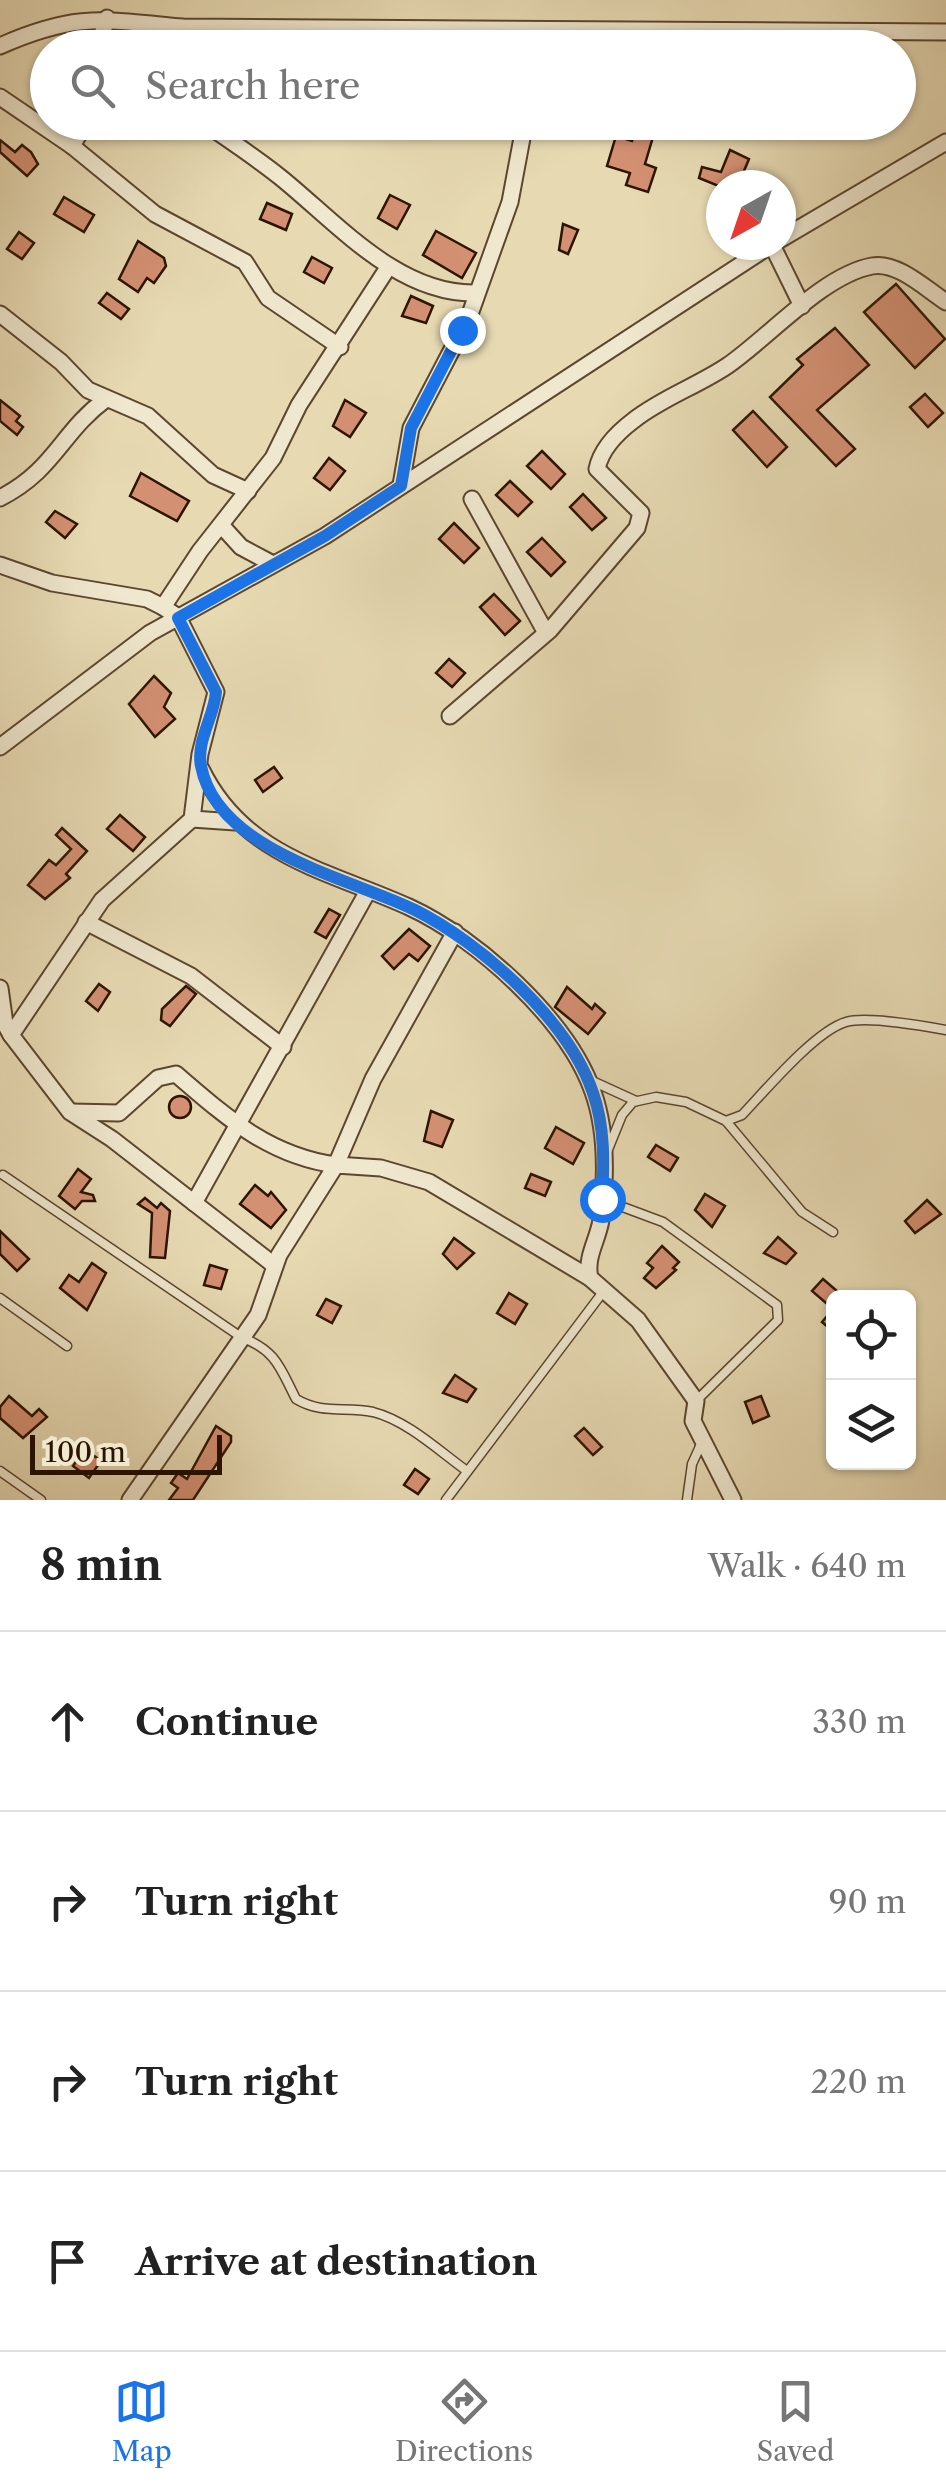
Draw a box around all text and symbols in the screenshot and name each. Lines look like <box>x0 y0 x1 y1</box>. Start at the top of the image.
search box <box>30 30 916 140</box>
icon: search <box>65 58 120 113</box>
text: Search here <box>145 62 360 109</box>
north arrow <box>706 170 796 260</box>
route end <box>440 308 486 354</box>
route start <box>580 1177 626 1223</box>
map controls <box>826 1290 916 1470</box>
button: locate <box>826 1290 916 1380</box>
button: layers <box>826 1380 916 1470</box>
scale bar <box>30 1430 222 1474</box>
text: 100 m <box>45 1435 126 1469</box>
text: 8 min <box>40 1539 162 1591</box>
text: Walk · 640 m <box>708 1546 906 1585</box>
icon: ahead <box>40 1694 95 1749</box>
text: Continue <box>135 1698 318 1745</box>
text: 330 m <box>812 1702 906 1741</box>
icon: right <box>40 1874 95 1929</box>
text: Turn right <box>135 1878 338 1925</box>
text: 90 m <box>829 1882 906 1921</box>
icon: right <box>40 2054 95 2109</box>
text: Turn right <box>135 2058 338 2105</box>
text: 220 m <box>811 2062 906 2101</box>
icon: arrive <box>40 2234 95 2289</box>
text: Arrive at destination <box>135 2238 538 2285</box>
tab: Map <box>112 2374 172 2468</box>
tab: Directions <box>395 2374 533 2468</box>
tab: Saved <box>757 2374 834 2468</box>

